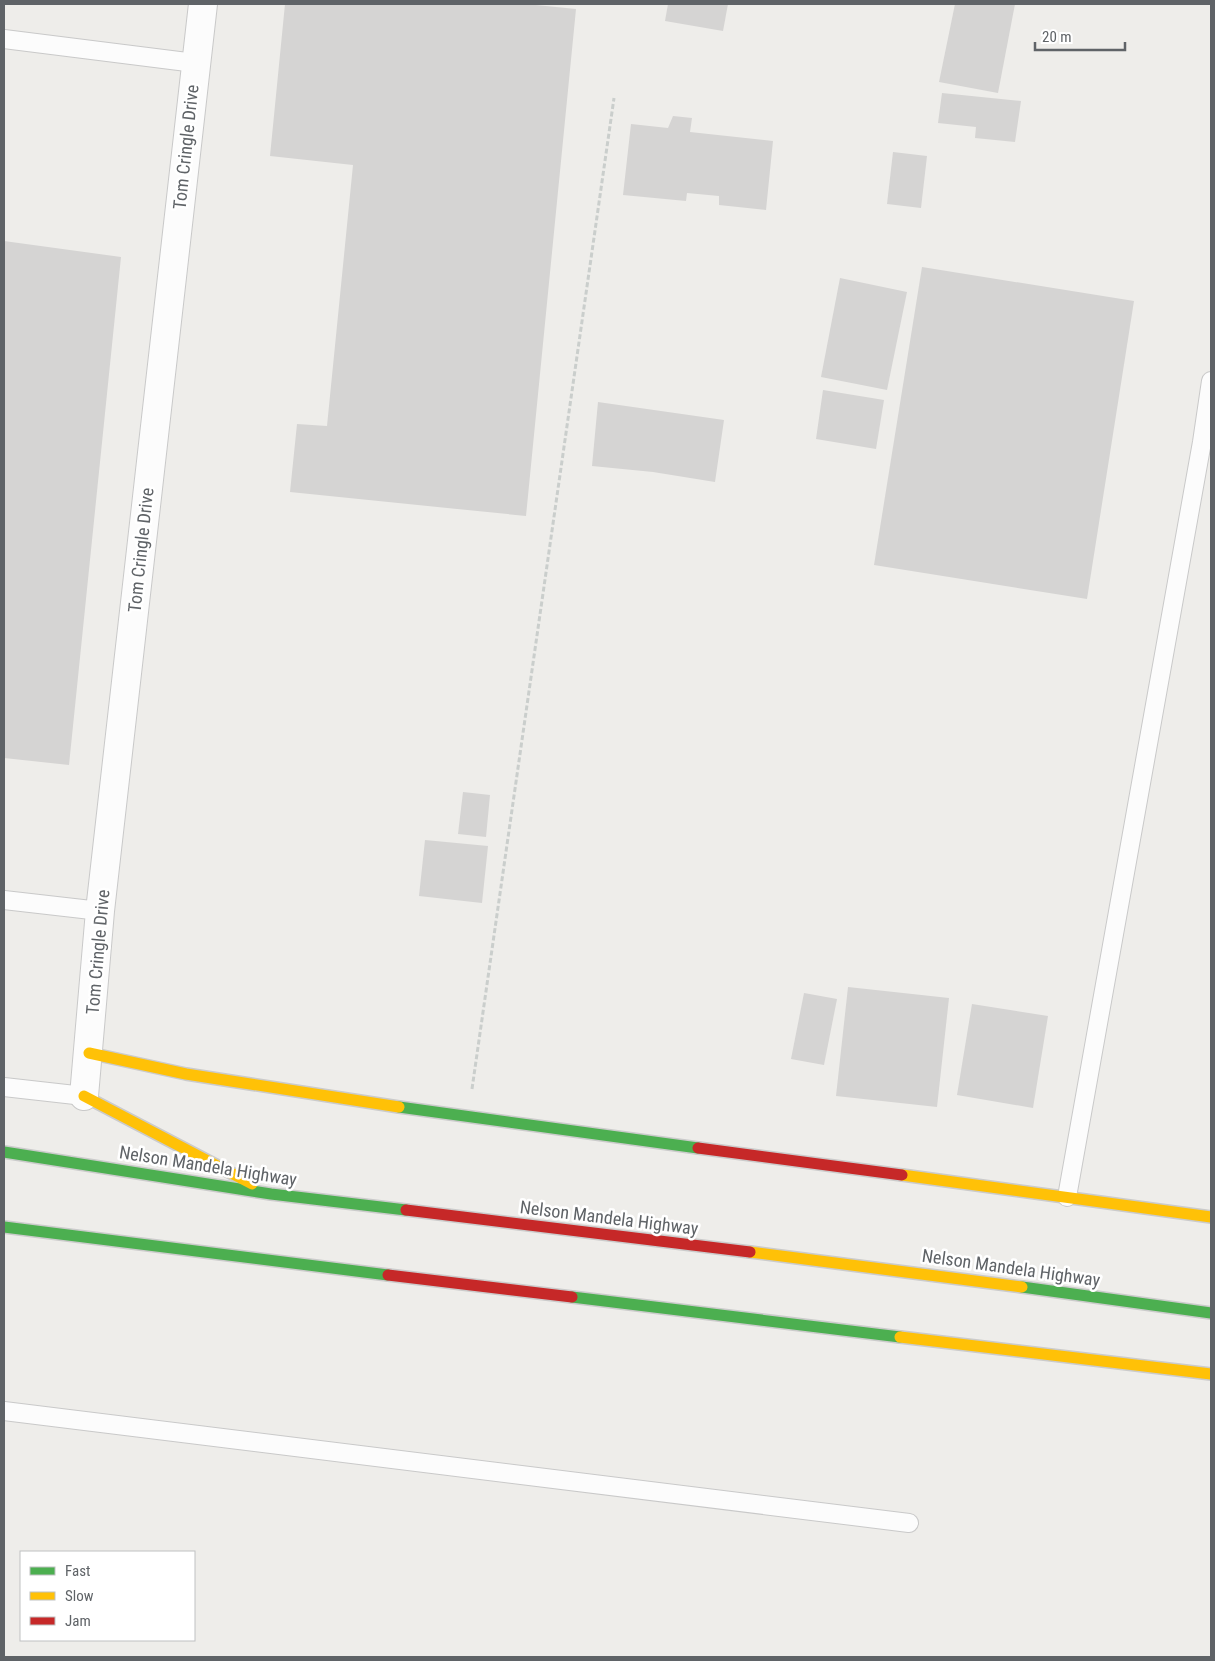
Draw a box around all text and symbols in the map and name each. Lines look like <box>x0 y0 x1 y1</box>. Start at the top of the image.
scale bar <box>1035 20 1125 52</box>
text: 20 m <box>1042 28 1072 46</box>
street label: Tom Cringle Drive <box>169 84 202 210</box>
street label: Tom Cringle Drive <box>124 487 157 613</box>
street label: Tom Cringle Drive <box>82 889 113 1015</box>
street label: Nelson Mandela Highway <box>118 1141 299 1190</box>
street label: Nelson Mandela Highway <box>519 1196 700 1239</box>
street label: Nelson Mandela Highway <box>921 1245 1102 1290</box>
legend <box>20 1551 195 1641</box>
text: Fast <box>65 1562 90 1580</box>
text: Slow <box>65 1587 94 1605</box>
text: Jam <box>65 1612 91 1630</box>

